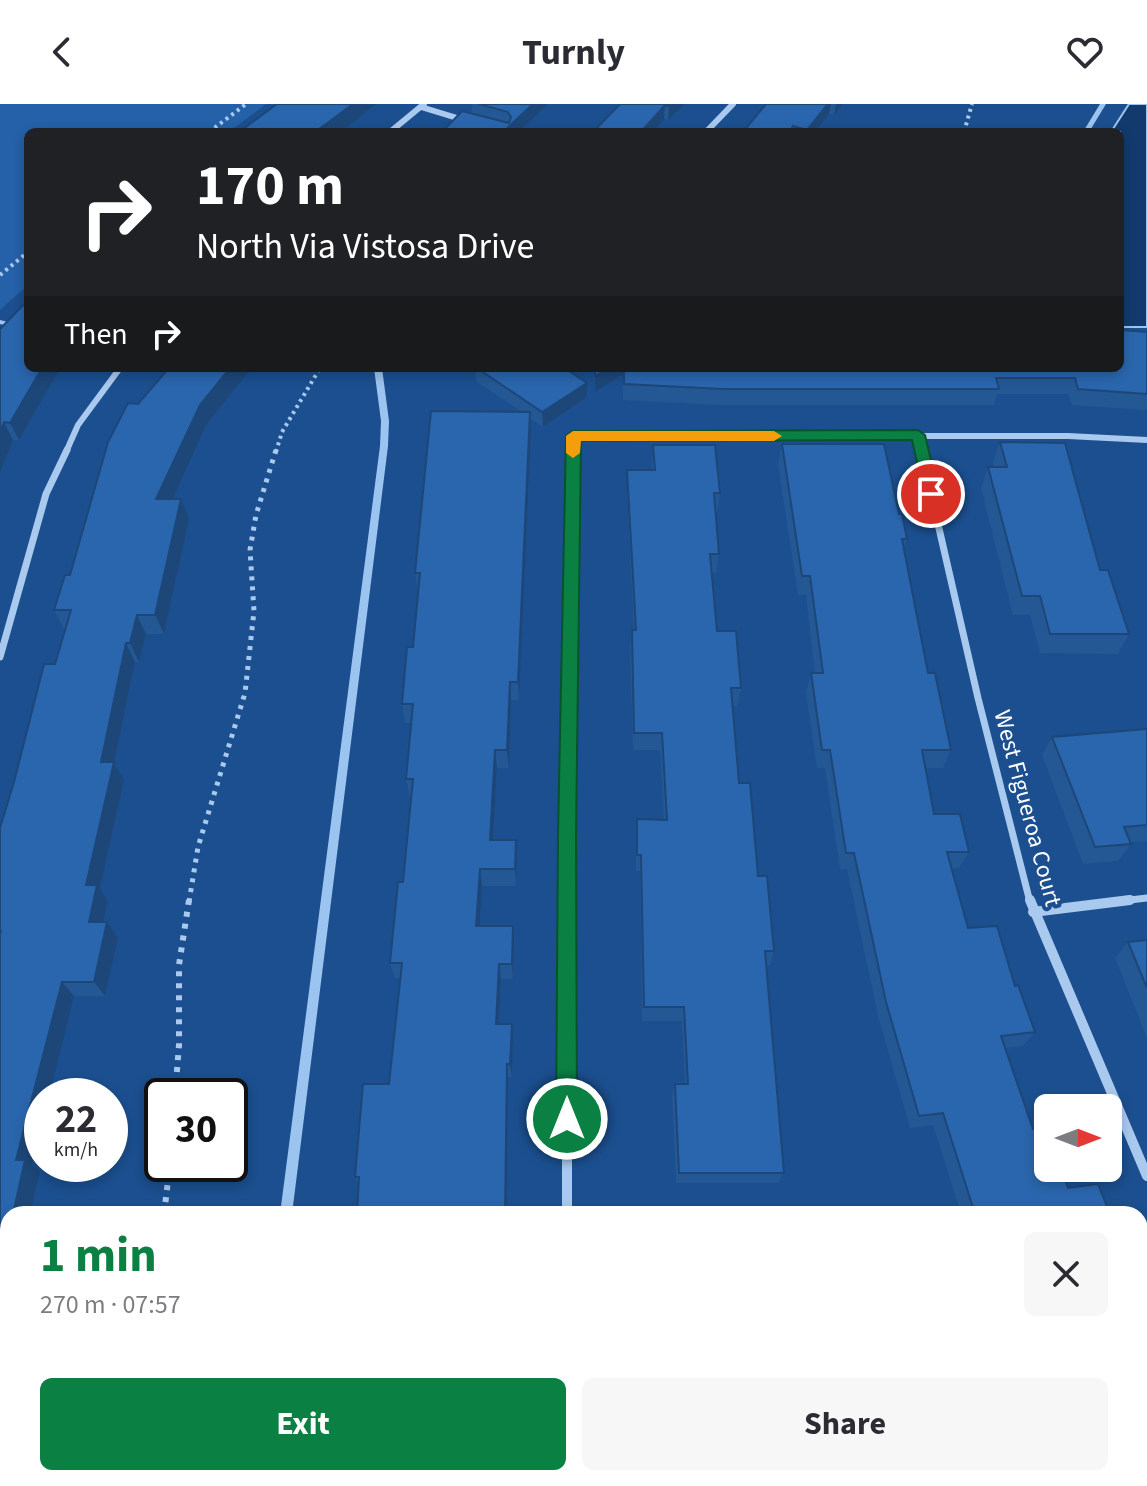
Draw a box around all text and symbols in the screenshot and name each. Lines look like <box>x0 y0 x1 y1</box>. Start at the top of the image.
text: Turnly <box>522 27 625 78</box>
icon: back <box>40 30 84 74</box>
icon: heart <box>1063 30 1107 74</box>
text: 170 m <box>196 147 344 226</box>
icon: right <box>64 160 168 264</box>
text: North Via Vistosa Drive <box>196 221 534 272</box>
icon: right <box>144 312 188 356</box>
text: Then <box>64 313 128 356</box>
pin <box>897 460 965 528</box>
icon: arrive <box>909 472 953 516</box>
street label: West Figueroa Court <box>984 706 1071 910</box>
position arrow <box>525 1077 609 1161</box>
speed limit sign: 30 <box>144 1078 248 1182</box>
text: 22 <box>55 1091 97 1148</box>
north arrow <box>1034 1094 1122 1182</box>
map controls <box>1034 1094 1122 1182</box>
text: km/h <box>54 1136 98 1164</box>
text: 1 min <box>40 1222 157 1290</box>
button: close <box>1024 1232 1108 1316</box>
text: 270 m · 07:57 <box>40 1286 181 1323</box>
button: Exit <box>40 1378 566 1470</box>
button: Share <box>582 1378 1108 1470</box>

